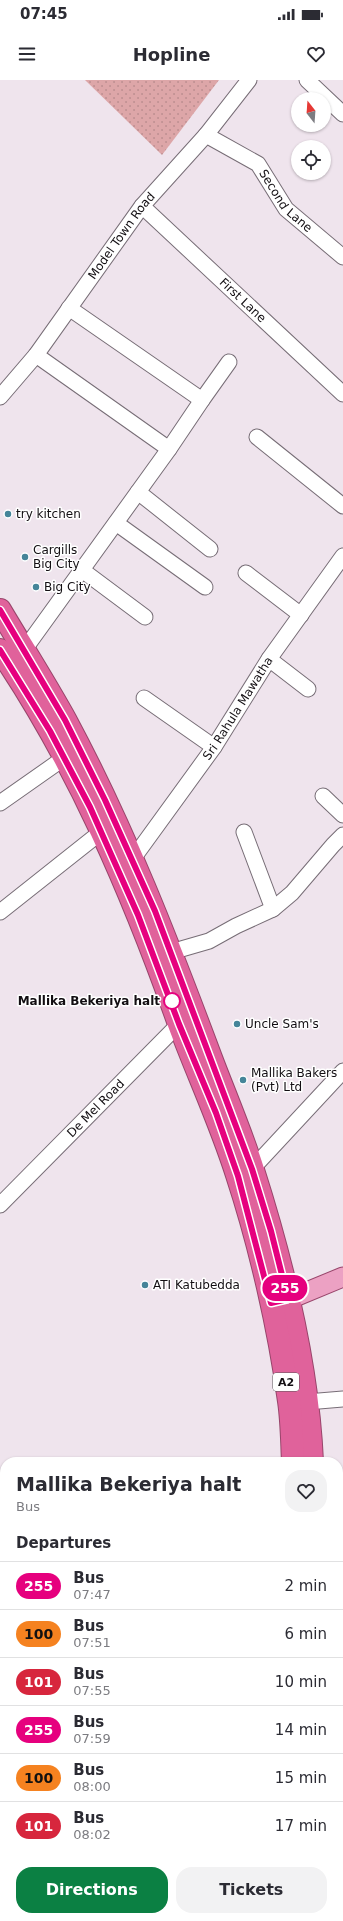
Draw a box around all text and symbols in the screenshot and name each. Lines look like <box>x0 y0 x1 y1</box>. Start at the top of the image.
text: 07:45 <box>20 5 68 23</box>
icon: menu <box>16 43 38 65</box>
icon: heart <box>305 43 327 65</box>
text: Hopline <box>133 44 210 65</box>
north arrow <box>291 92 331 132</box>
map controls <box>291 92 331 180</box>
button: locate <box>291 140 331 180</box>
street label: Second Lane <box>256 167 315 235</box>
street label: Model Town Road <box>85 190 158 282</box>
street label: First Lane <box>217 275 269 325</box>
place label: try kitchen <box>16 507 81 521</box>
marker: try kitchen <box>3 509 13 519</box>
place label: Cargills Big City <box>33 543 80 571</box>
marker: Cargills Big City <box>20 552 30 562</box>
place label: Big City <box>44 580 91 594</box>
marker: Big City <box>31 582 41 592</box>
street label: Sri Rahula Mawatha <box>200 654 276 763</box>
marker: Mallika Bekeriya halt <box>163 992 181 1010</box>
place label: Mallika Bekeriya halt <box>18 994 160 1008</box>
place label: Uncle Sam's <box>245 1017 319 1031</box>
marker: Uncle Sam's <box>232 1019 242 1029</box>
place label: Mallika Bakers (Pvt) Ltd <box>251 1066 337 1094</box>
marker: Mallika Bakers (Pvt) Ltd <box>238 1075 248 1085</box>
street label: De Mel Road <box>64 1077 127 1140</box>
line badge: 255 <box>262 1275 308 1301</box>
place label: ATI Katubedda <box>153 1278 240 1292</box>
marker: ATI Katubedda <box>140 1280 150 1290</box>
text: 255 <box>270 1280 300 1296</box>
road number: A2 <box>273 1373 299 1391</box>
button: heart <box>285 1470 327 1512</box>
text: Mallika Bekeriya halt <box>16 1473 241 1495</box>
text: Bus <box>16 1499 40 1514</box>
text: Departures <box>16 1534 111 1552</box>
text: Bus <box>73 1569 104 1587</box>
text: 2 min <box>284 1577 327 1595</box>
text: 255 <box>24 1578 53 1594</box>
text: 07:47 <box>73 1587 111 1602</box>
text: Bus <box>73 1617 104 1635</box>
text: 6 min <box>284 1625 327 1643</box>
text: 100 <box>24 1626 53 1642</box>
text: 07:51 <box>73 1635 111 1650</box>
text: Bus <box>73 1665 104 1683</box>
text: 10 min <box>275 1673 327 1691</box>
text: 101 <box>24 1674 53 1690</box>
text: 07:55 <box>73 1683 111 1698</box>
text: Bus <box>73 1713 104 1731</box>
text: 14 min <box>275 1721 327 1739</box>
text: 255 <box>24 1722 53 1738</box>
text: 07:59 <box>73 1731 111 1746</box>
text: Bus <box>73 1761 104 1779</box>
text: 15 min <box>275 1769 327 1787</box>
text: 100 <box>24 1770 53 1786</box>
text: 08:00 <box>73 1779 111 1794</box>
text: Bus <box>73 1809 104 1827</box>
text: 17 min <box>275 1817 327 1835</box>
text: 101 <box>24 1818 53 1834</box>
text: 08:02 <box>73 1827 111 1842</box>
button: Directions <box>16 1867 168 1913</box>
button: Tickets <box>176 1867 327 1913</box>

